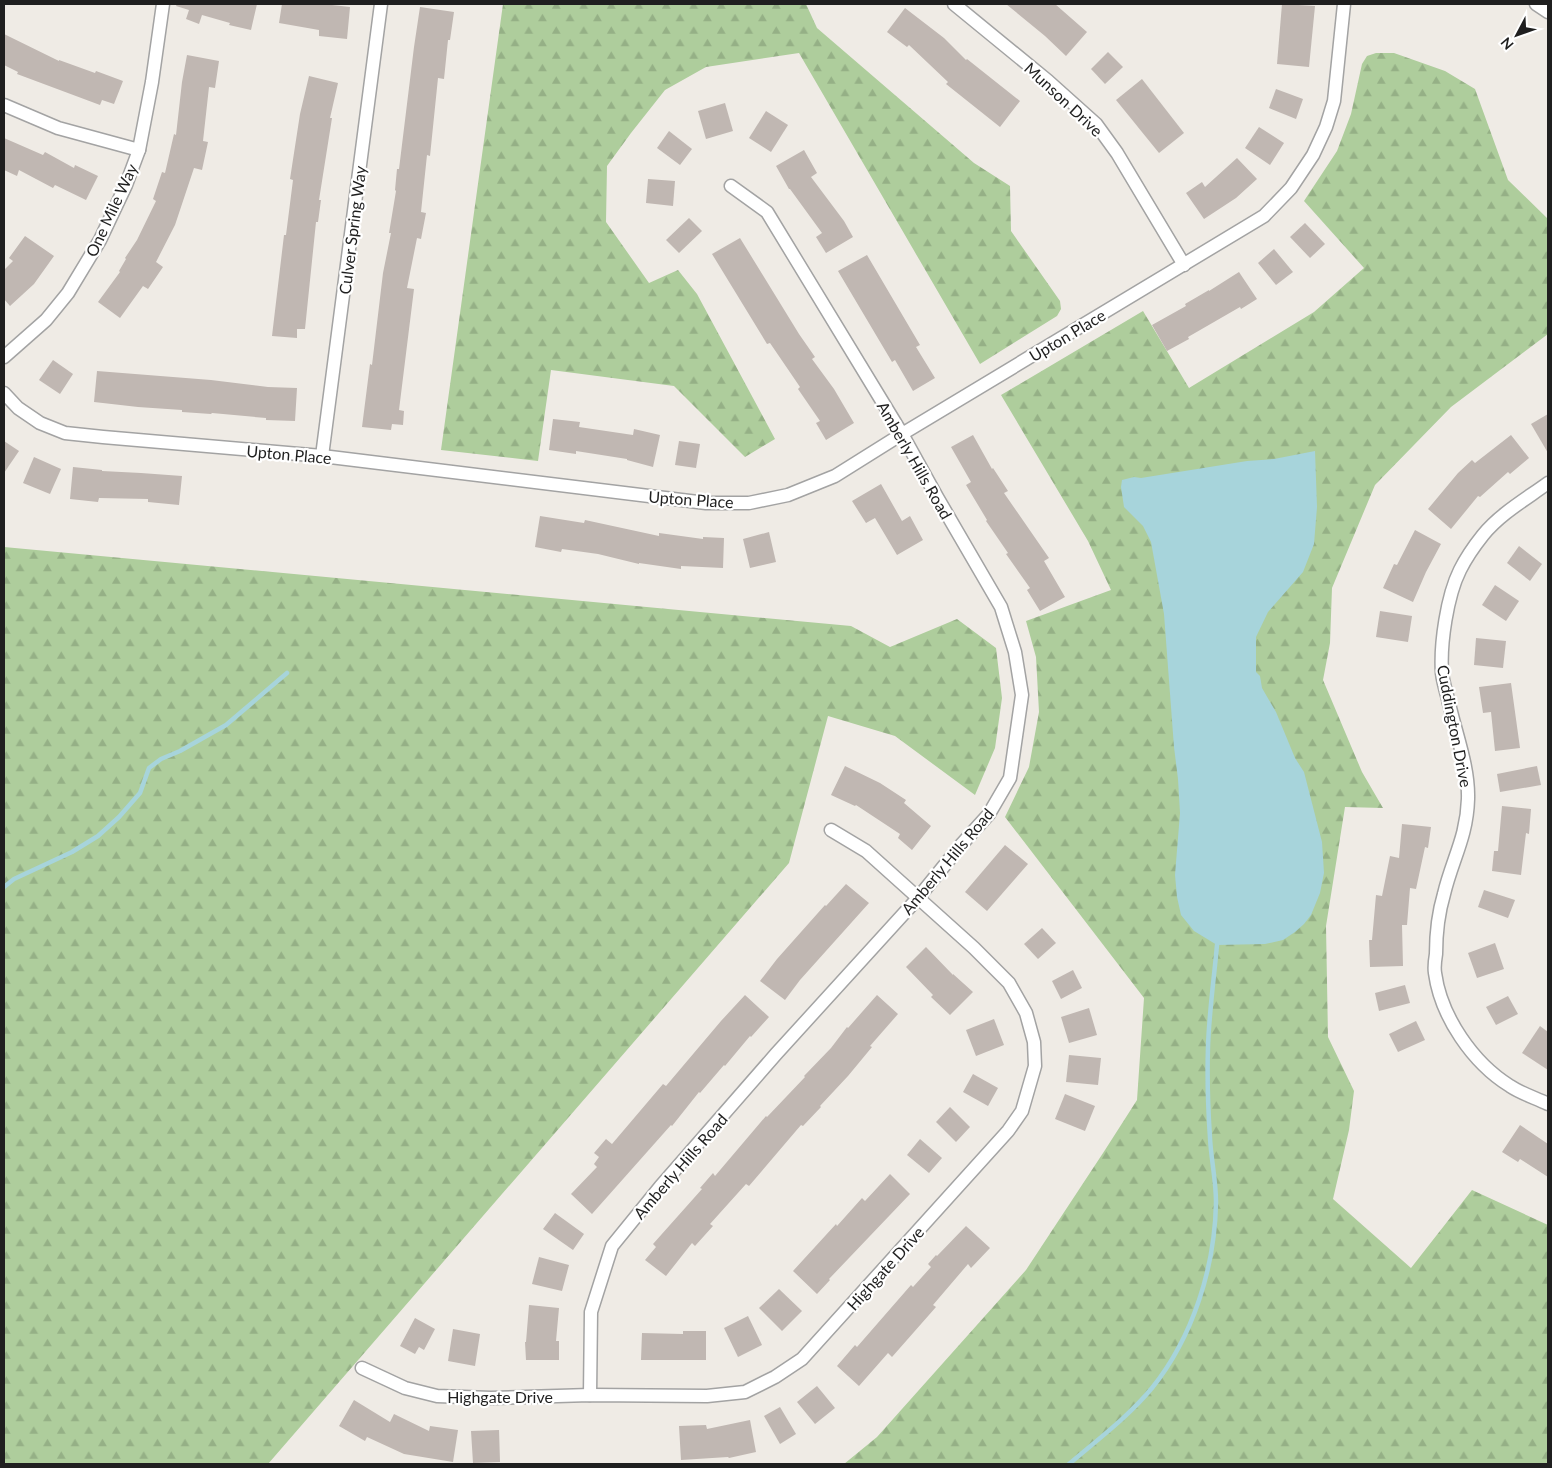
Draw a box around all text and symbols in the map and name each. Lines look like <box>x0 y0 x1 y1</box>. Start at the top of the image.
north arrow <box>1492 10 1542 60</box>
text: N <box>1497 34 1517 54</box>
street label: Munson Drive <box>1021 58 1107 140</box>
street label: One Mile Way <box>81 160 141 260</box>
street label: Culver Spring Way <box>335 164 369 295</box>
street label: Upton Place <box>1025 305 1109 365</box>
street label: Amberly Hills Road <box>874 398 956 522</box>
street label: Upton Place <box>246 441 332 467</box>
street label: Upton Place <box>648 487 734 511</box>
street label: Cuddington Drive <box>1434 663 1476 789</box>
street label: Amberly Hills Road <box>897 804 997 918</box>
street label: Amberly Hills Road <box>629 1110 731 1222</box>
street label: Highgate Drive <box>843 1222 927 1314</box>
street label: Highgate Drive <box>447 1387 553 1406</box>

